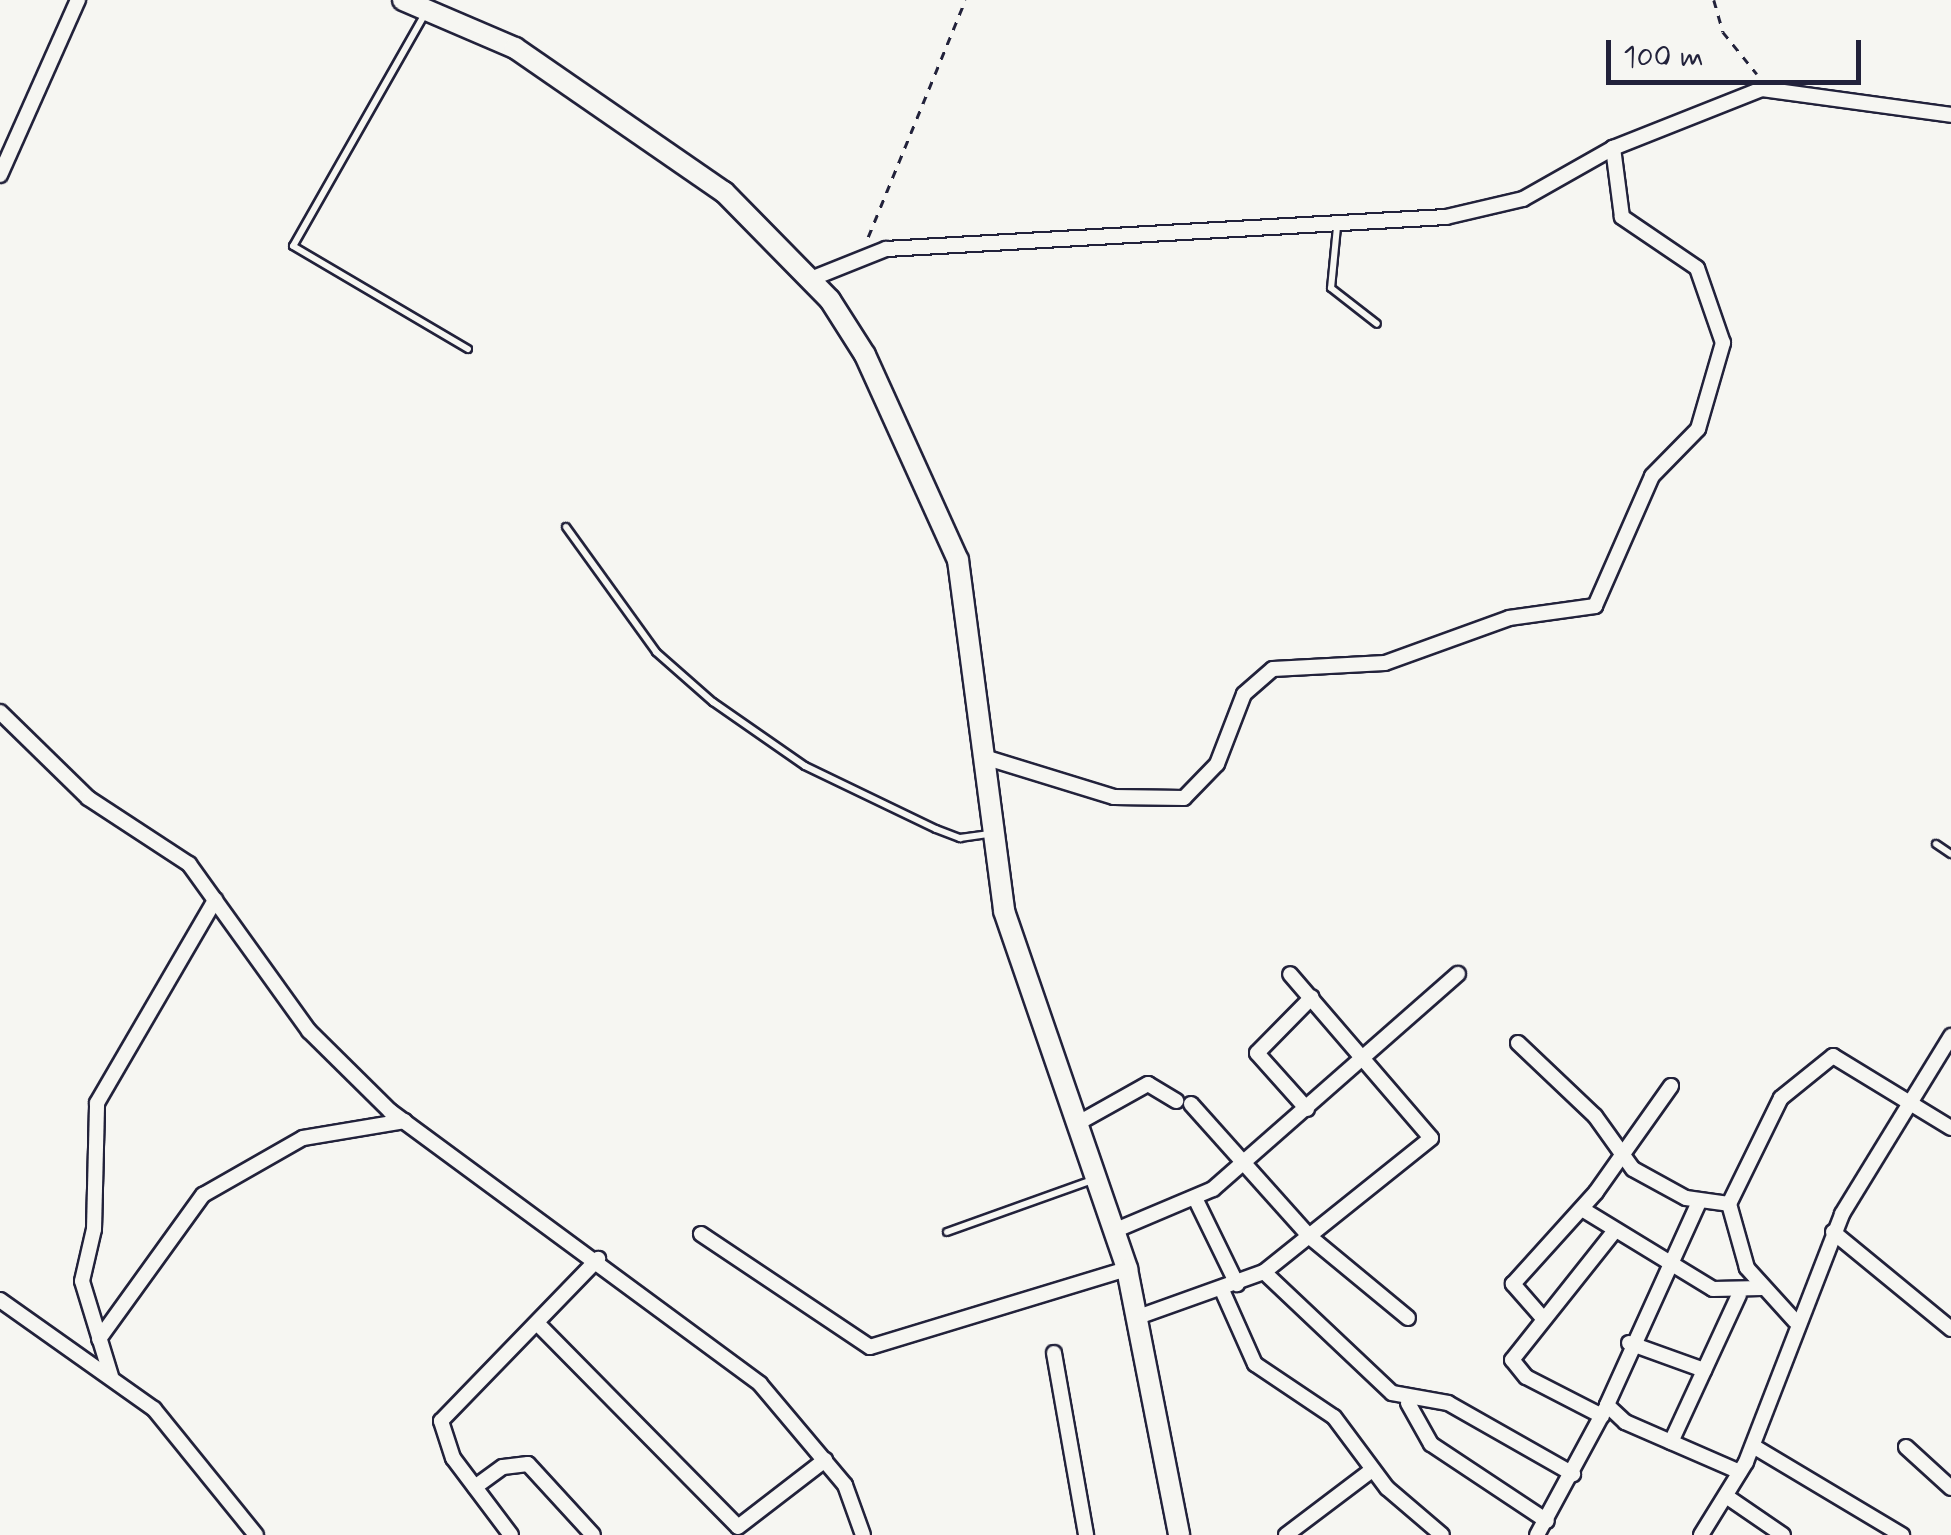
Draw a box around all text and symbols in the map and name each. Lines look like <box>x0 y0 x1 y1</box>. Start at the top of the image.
scale bar <box>1611 20 1866 82</box>
text: 100 m <box>1623 38 1704 77</box>

